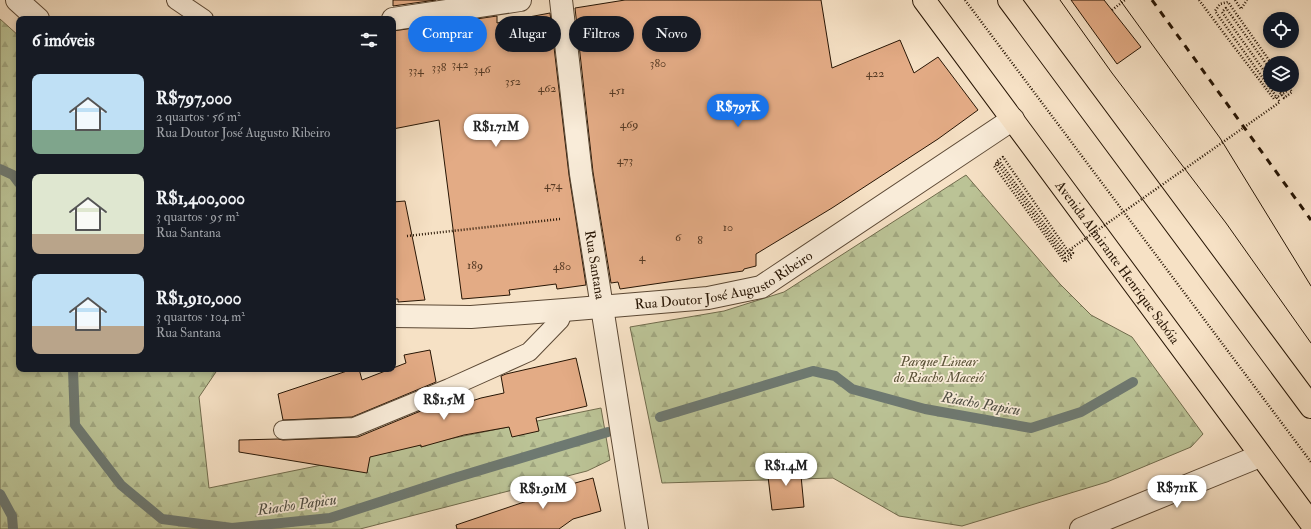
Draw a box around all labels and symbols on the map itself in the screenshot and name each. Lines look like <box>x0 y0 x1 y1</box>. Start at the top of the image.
house number: 380 <box>650 56 666 71</box>
house number: 342 <box>451 57 469 72</box>
house number: 338 <box>432 60 447 75</box>
house number: 346 <box>473 62 491 77</box>
house number: 334 <box>408 63 424 78</box>
house number: 422 <box>866 66 884 81</box>
house number: 352 <box>505 74 521 89</box>
house number: 462 <box>538 81 556 96</box>
house number: 451 <box>609 83 625 98</box>
pin: R$797K <box>705 94 771 128</box>
pin: R$1.71M <box>459 114 533 148</box>
house number: 469 <box>620 117 638 132</box>
house number: 473 <box>617 153 633 168</box>
street label: Avenida Almirante Henrique Sabóia <box>1051 176 1184 347</box>
house number: 474 <box>544 178 562 193</box>
house number: 10 <box>723 220 733 235</box>
street label: Rua Santana <box>581 229 609 301</box>
house number: 6 <box>675 230 682 245</box>
house number: 8 <box>697 233 703 248</box>
street label: Rua Doutor José Augusto Ribeiro <box>634 246 816 313</box>
house number: 4 <box>639 250 646 265</box>
house number: 189 <box>467 258 483 273</box>
house number: 480 <box>553 259 571 274</box>
park label: Parque Linear do Riacho Maceió <box>893 353 985 386</box>
pin: R$1.5M <box>411 387 477 421</box>
water label: Riacho Papicu <box>939 388 1022 420</box>
pin: R$1.4M <box>753 453 819 487</box>
pin: R$711K <box>1144 475 1210 509</box>
pin: R$1.91M <box>506 476 580 510</box>
water label: Riacho Papicu <box>255 490 338 520</box>

